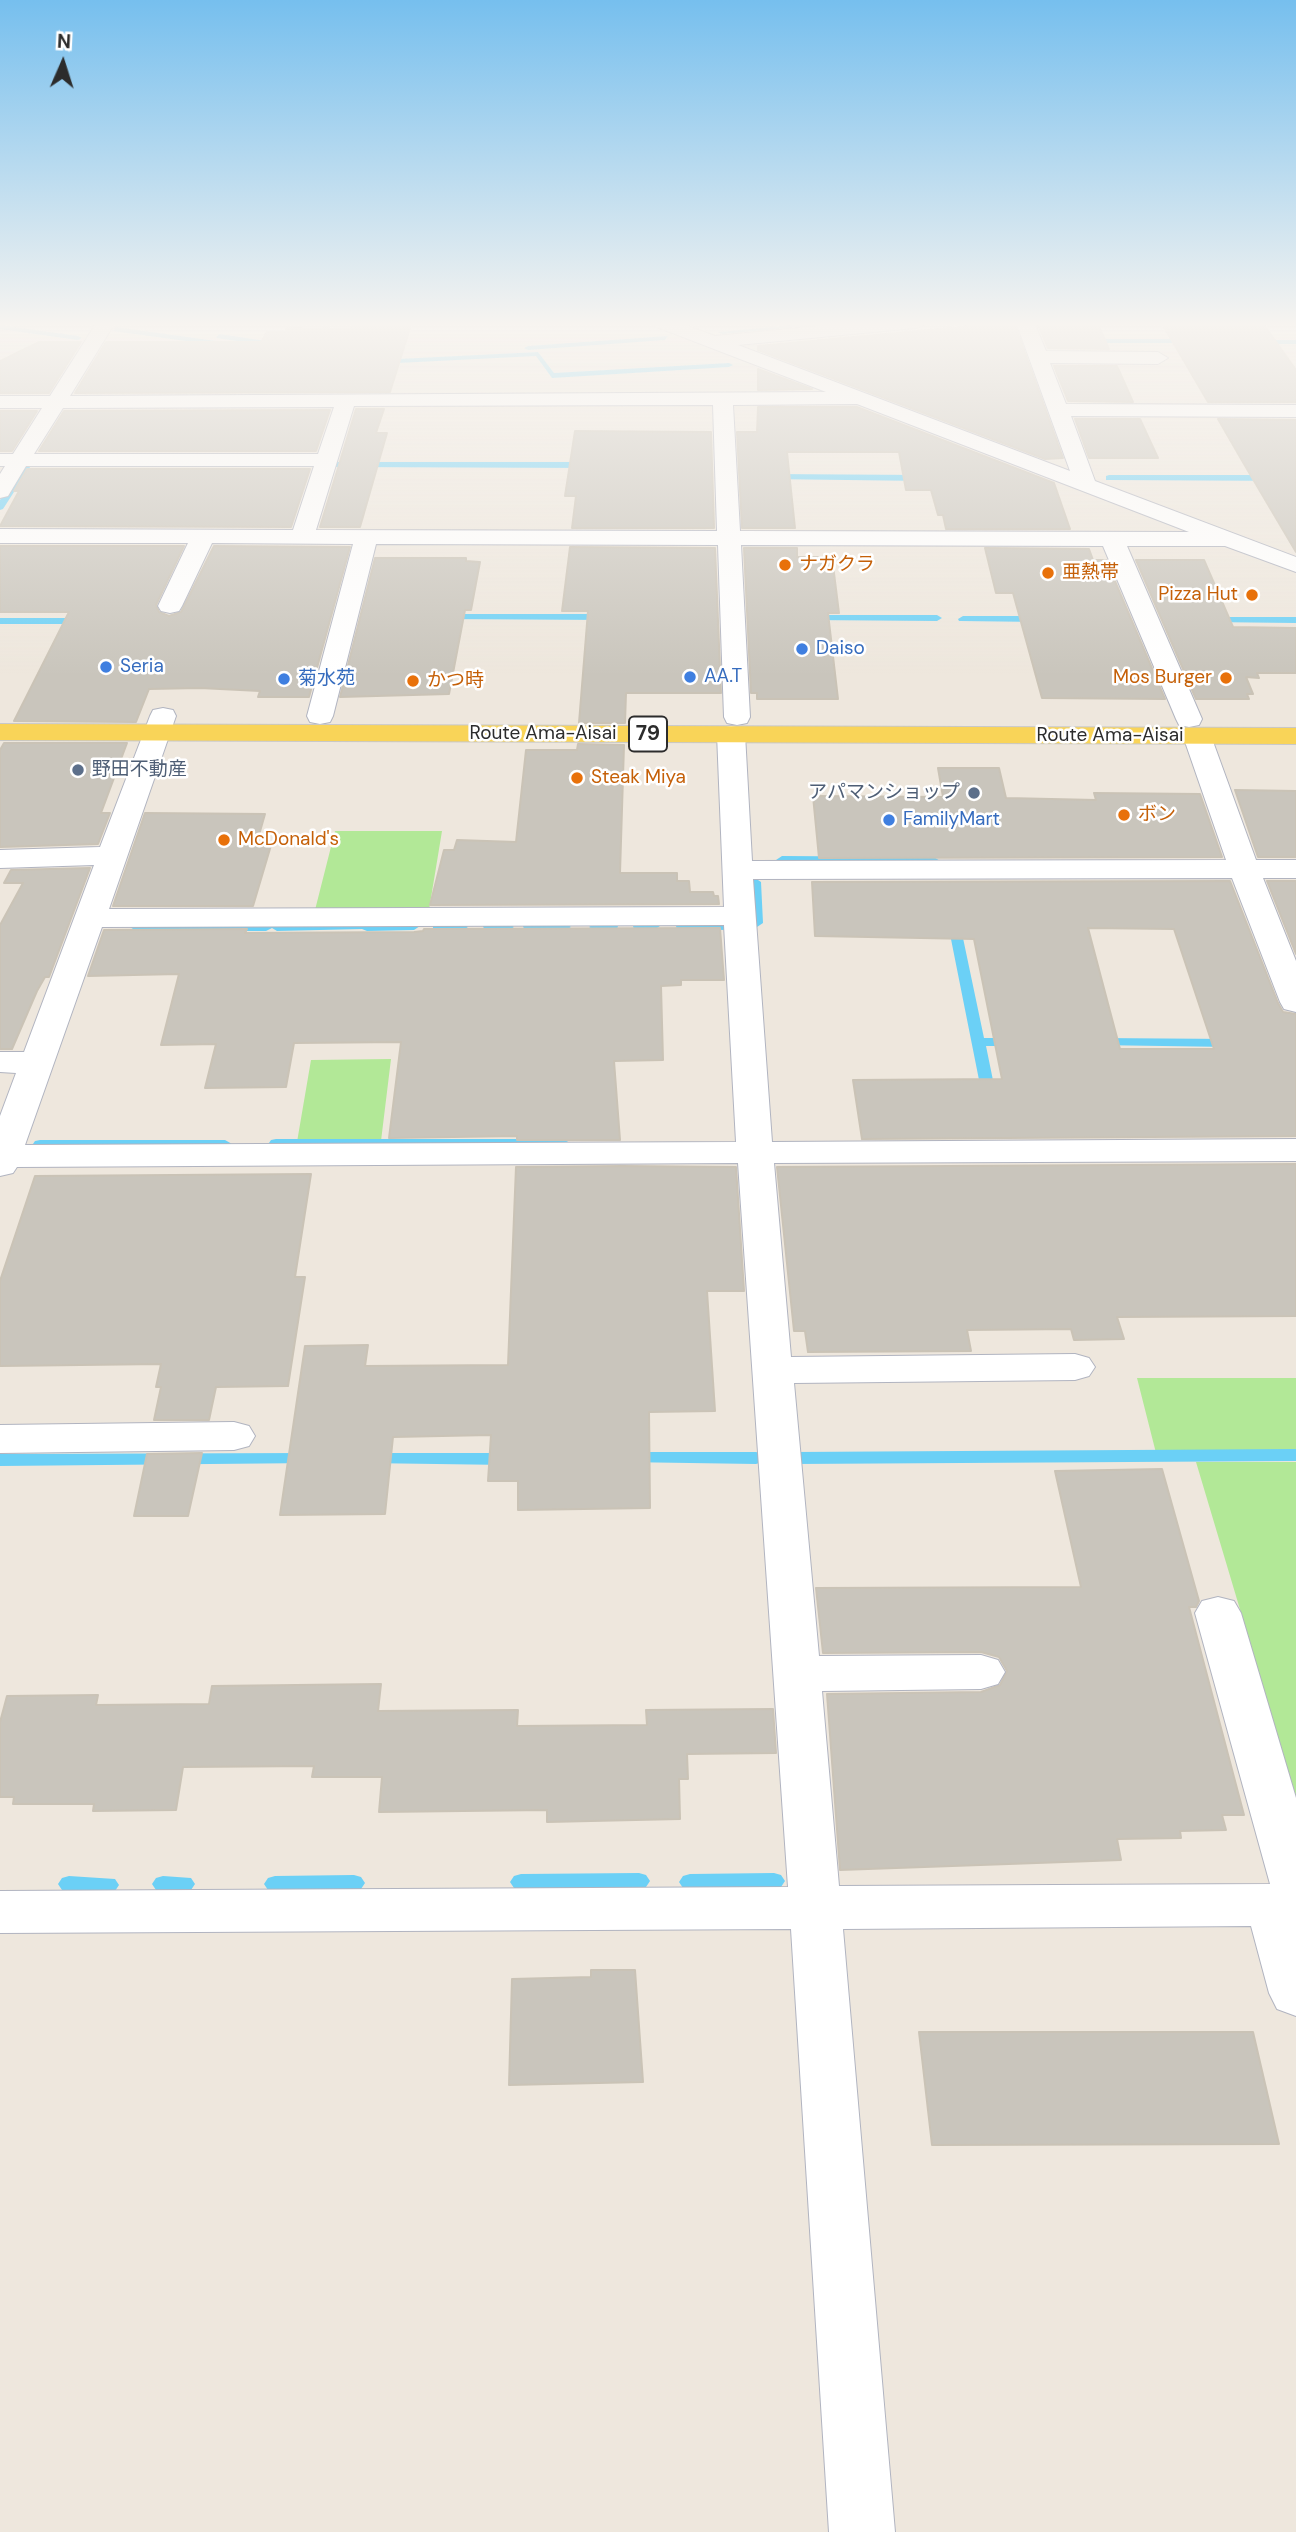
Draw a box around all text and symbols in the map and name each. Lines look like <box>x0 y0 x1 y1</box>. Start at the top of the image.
north arrow <box>28 28 98 98</box>
text: N <box>57 29 72 54</box>
place label: ナガクラ <box>799 554 875 576</box>
marker: ナガクラ <box>777 557 793 573</box>
place label: 亜熱帯 <box>1062 562 1119 584</box>
marker: 亜熱帯 <box>1040 565 1056 581</box>
place label: Pizza Hut <box>1158 584 1238 606</box>
marker: Pizza Hut <box>1244 587 1260 603</box>
place label: Daiso <box>816 638 865 660</box>
marker: Daiso <box>794 641 810 657</box>
place label: Seria <box>120 656 164 678</box>
marker: Seria <box>98 659 114 675</box>
place label: AA.T <box>704 666 742 688</box>
place label: Mos Burger <box>1113 667 1212 689</box>
place label: 菊水苑 <box>298 668 355 690</box>
marker: AA.T <box>682 669 698 685</box>
place label: かつ時 <box>427 670 484 692</box>
marker: Mos Burger <box>1218 670 1234 686</box>
marker: 菊水苑 <box>276 671 292 687</box>
marker: かつ時 <box>405 673 421 689</box>
road number: 79 <box>629 716 667 752</box>
street label: Route Ama-Aisai <box>469 723 617 745</box>
street label: Route Ama-Aisai <box>1036 725 1184 747</box>
place label: 野田不動産 <box>92 759 187 781</box>
marker: 野田不動産 <box>70 762 86 778</box>
place label: Steak Miya <box>591 767 686 789</box>
marker: Steak Miya <box>569 770 585 786</box>
place label: アパマンショップ <box>808 782 960 804</box>
marker: アパマンショップ <box>966 785 982 801</box>
place label: ボン <box>1138 804 1176 826</box>
marker: ボン <box>1116 807 1132 823</box>
place label: FamilyMart <box>903 809 1000 831</box>
marker: FamilyMart <box>881 812 897 828</box>
place label: McDonald's <box>238 829 339 851</box>
marker: McDonald's <box>216 832 232 848</box>

